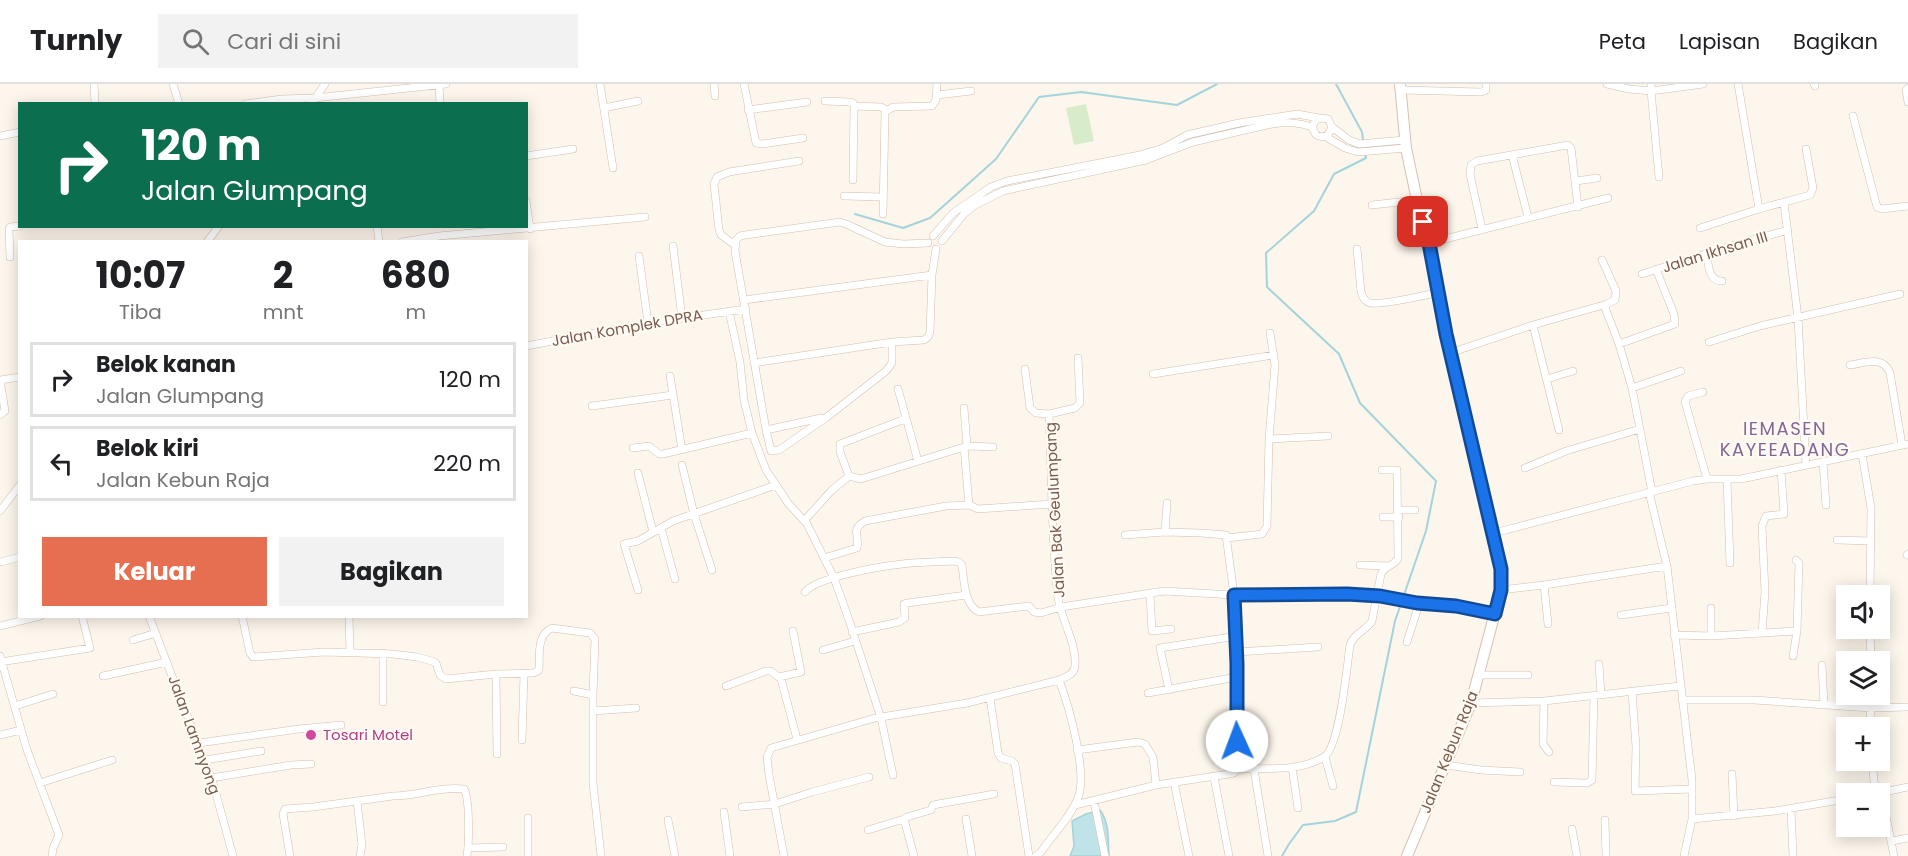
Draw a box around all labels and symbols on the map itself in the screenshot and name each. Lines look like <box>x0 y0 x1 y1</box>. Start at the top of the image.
pin <box>1397 196 1448 247</box>
street label: Jalan Ikhsan III <box>1660 226 1770 278</box>
street label: Jalan Komplek DPRA <box>550 304 704 351</box>
district label: IEMASEN KAYEEADANG <box>1720 416 1850 462</box>
street label: Jalan Bak Geulumpang <box>1039 422 1070 598</box>
street label: Jalan Lamnyong <box>163 673 226 797</box>
street label: Jalan Kebun Raja <box>1414 687 1483 816</box>
position arrow <box>1205 709 1269 773</box>
place label: Tosari Motel <box>323 724 413 745</box>
marker: Tosari Motel <box>304 728 318 742</box>

